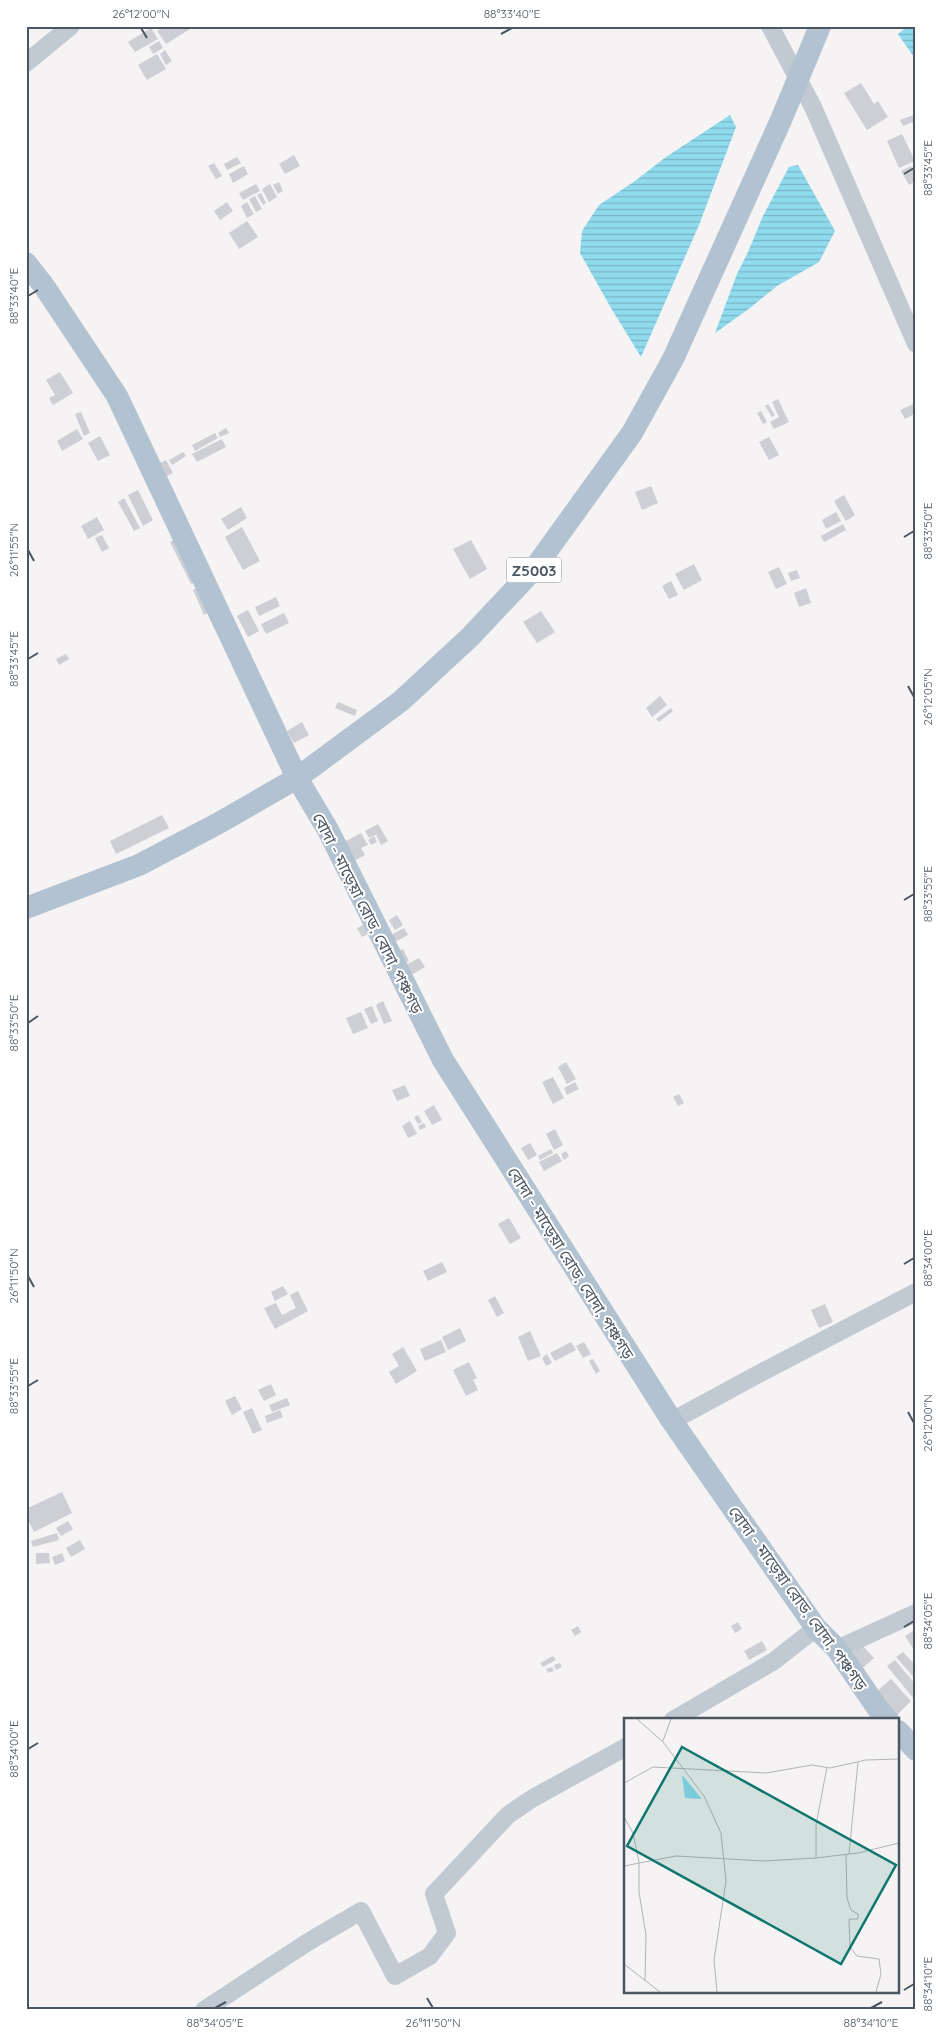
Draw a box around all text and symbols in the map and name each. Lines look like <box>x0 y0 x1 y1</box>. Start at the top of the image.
text: 26°12'00"N <box>112 6 170 21</box>
text: 88°33'40"E <box>484 6 541 21</box>
text: 88°33'45"E <box>920 140 935 196</box>
text: 88°33'40"E <box>6 267 21 324</box>
text: 88°33'50"E <box>920 502 935 559</box>
text: 26°11'55"N <box>6 523 21 577</box>
road number: Z5003 <box>506 558 562 582</box>
text: 88°33'45"E <box>6 631 21 687</box>
text: 26°12'05"N <box>920 668 935 726</box>
street label: বোদা - মাড়েয়া রোড, বোদা, পঞ্চগড় <box>308 809 428 1017</box>
text: 88°33'55"E <box>920 866 935 922</box>
text: 88°33'50"E <box>6 994 21 1051</box>
street label: বোদা - মাড়েয়া রোড, বোদা, পঞ্চগড় <box>503 1163 639 1363</box>
text: 88°34'00"E <box>920 1229 935 1287</box>
text: 26°11'50"N <box>6 1248 21 1304</box>
text: 88°33'55"E <box>6 1358 21 1414</box>
text: 26°12'00"N <box>920 1394 935 1452</box>
street label: বোদা - মাড়েয়া রোড, বোদা, পঞ্চগড় <box>724 1502 872 1695</box>
text: 88°34'05"E <box>920 1592 935 1649</box>
inset map <box>624 1718 900 1994</box>
text: 88°34'00"E <box>6 1720 21 1778</box>
text: 88°34'10"E <box>920 1956 935 2011</box>
text: 88°34'05"E <box>187 2015 244 2030</box>
text: 26°11'50"N <box>405 2015 461 2030</box>
text: 88°34'10"E <box>844 2015 899 2030</box>

